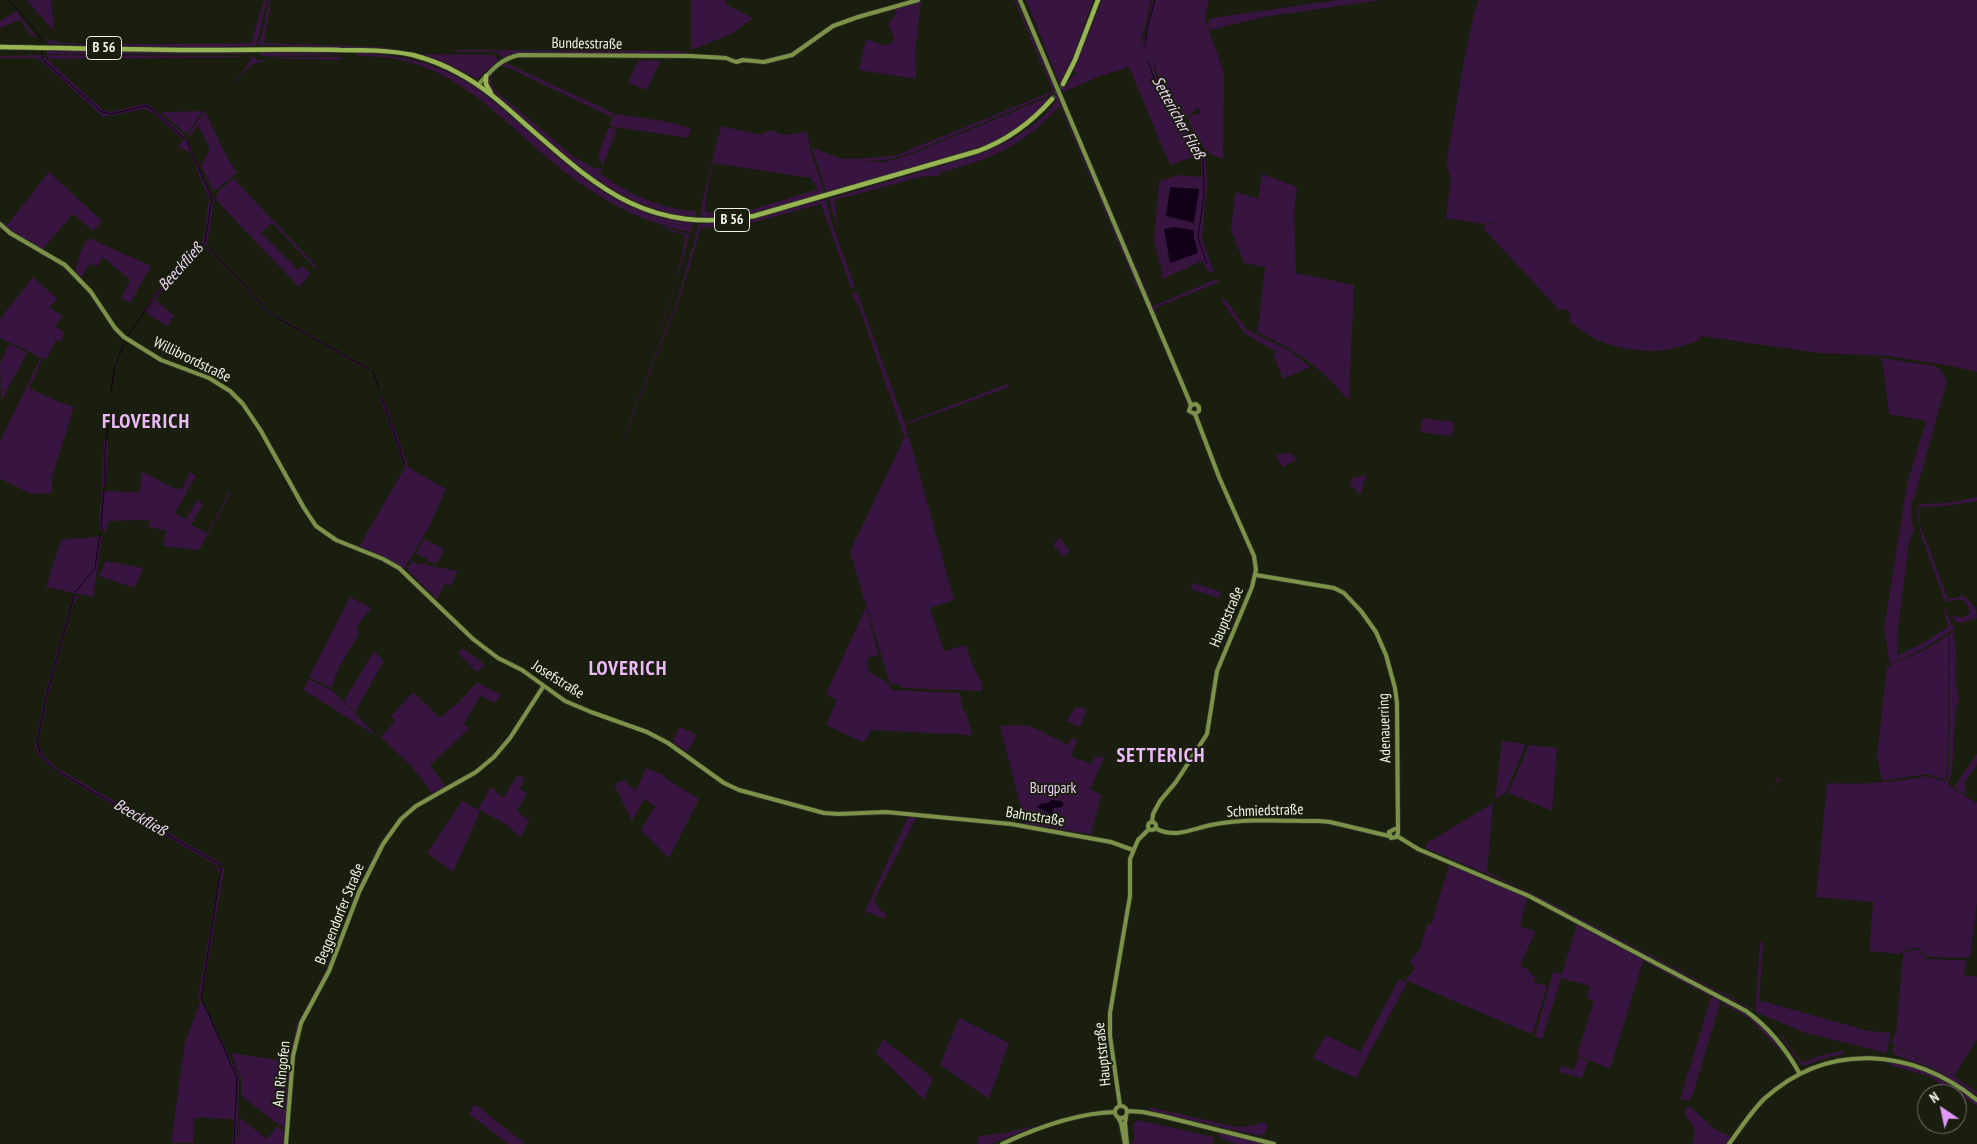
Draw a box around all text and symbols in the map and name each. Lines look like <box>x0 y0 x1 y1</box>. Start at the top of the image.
street label: Bundesstraße <box>551 34 623 54</box>
road number: B 56 <box>86 36 122 59</box>
water label: Settericher Fließ <box>1147 73 1209 163</box>
road number: B 56 <box>714 208 750 232</box>
water label: Beeckfließ <box>155 239 207 295</box>
street label: Willibrordstraße <box>150 333 234 387</box>
district label: FLOVERICH <box>101 410 191 434</box>
street label: Hauptstraße <box>1206 584 1248 650</box>
street label: Josefstraße <box>529 657 587 703</box>
district label: LOVERICH <box>588 657 668 681</box>
street label: Adenauerring <box>1375 693 1395 763</box>
district label: SETTERICH <box>1115 744 1207 768</box>
park label: Burgpark <box>1030 780 1076 798</box>
water label: Beeckfließ <box>110 795 170 841</box>
street label: Schmiedstraße <box>1226 801 1304 821</box>
street label: Bahnstraße <box>1004 803 1066 831</box>
street label: Beggendorfer Straße <box>312 861 368 967</box>
street label: Hauptstraße <box>1091 1021 1115 1087</box>
street label: Am Ringofen <box>270 1040 294 1108</box>
north arrow <box>1917 1084 1967 1134</box>
text: N <box>1926 1088 1942 1107</box>

